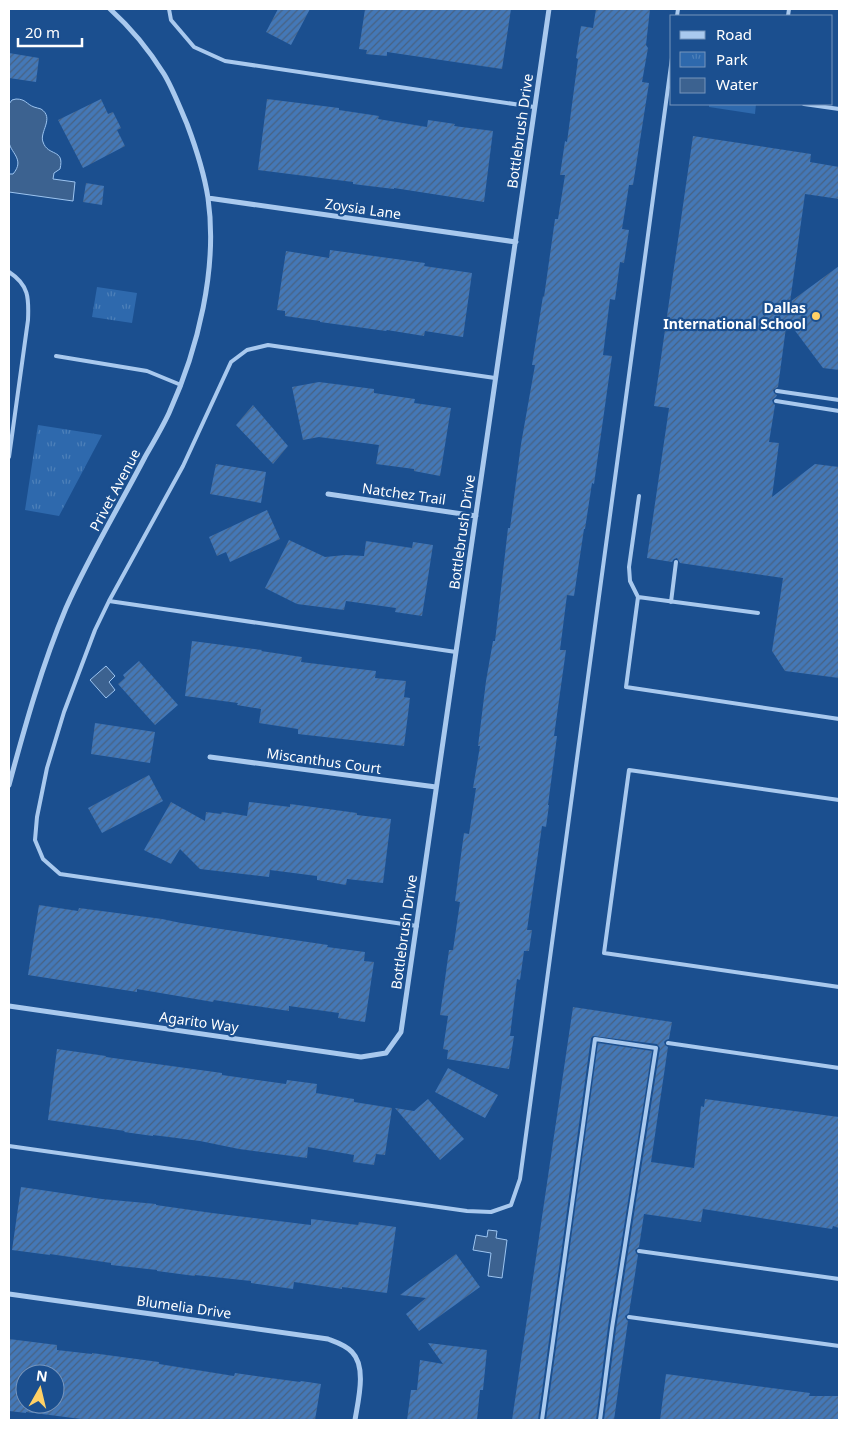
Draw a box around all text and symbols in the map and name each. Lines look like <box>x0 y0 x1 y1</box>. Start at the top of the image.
scale bar <box>18 15 81 47</box>
legend <box>670 15 833 105</box>
text: 20 m <box>25 22 60 42</box>
text: Road <box>716 24 752 44</box>
text: Park <box>716 49 748 69</box>
street label: Bottlebrush Drive <box>502 72 537 190</box>
text: Water <box>716 74 758 94</box>
street label: Zoysia Lane <box>324 194 403 223</box>
place label: Dallas International School <box>663 298 806 333</box>
marker: Dallas International School <box>810 310 822 322</box>
street label: Privet Avenue <box>85 445 144 534</box>
street label: Bottlebrush Drive <box>444 473 479 591</box>
street label: Natchez Trail <box>361 478 447 509</box>
street label: Miscanthus Court <box>265 743 383 778</box>
street label: Bottlebrush Drive <box>386 873 421 991</box>
street label: Agarito Way <box>158 1007 241 1037</box>
street label: Blumelia Drive <box>135 1290 233 1323</box>
north arrow <box>15 1364 65 1414</box>
text: N <box>35 1365 49 1386</box>

